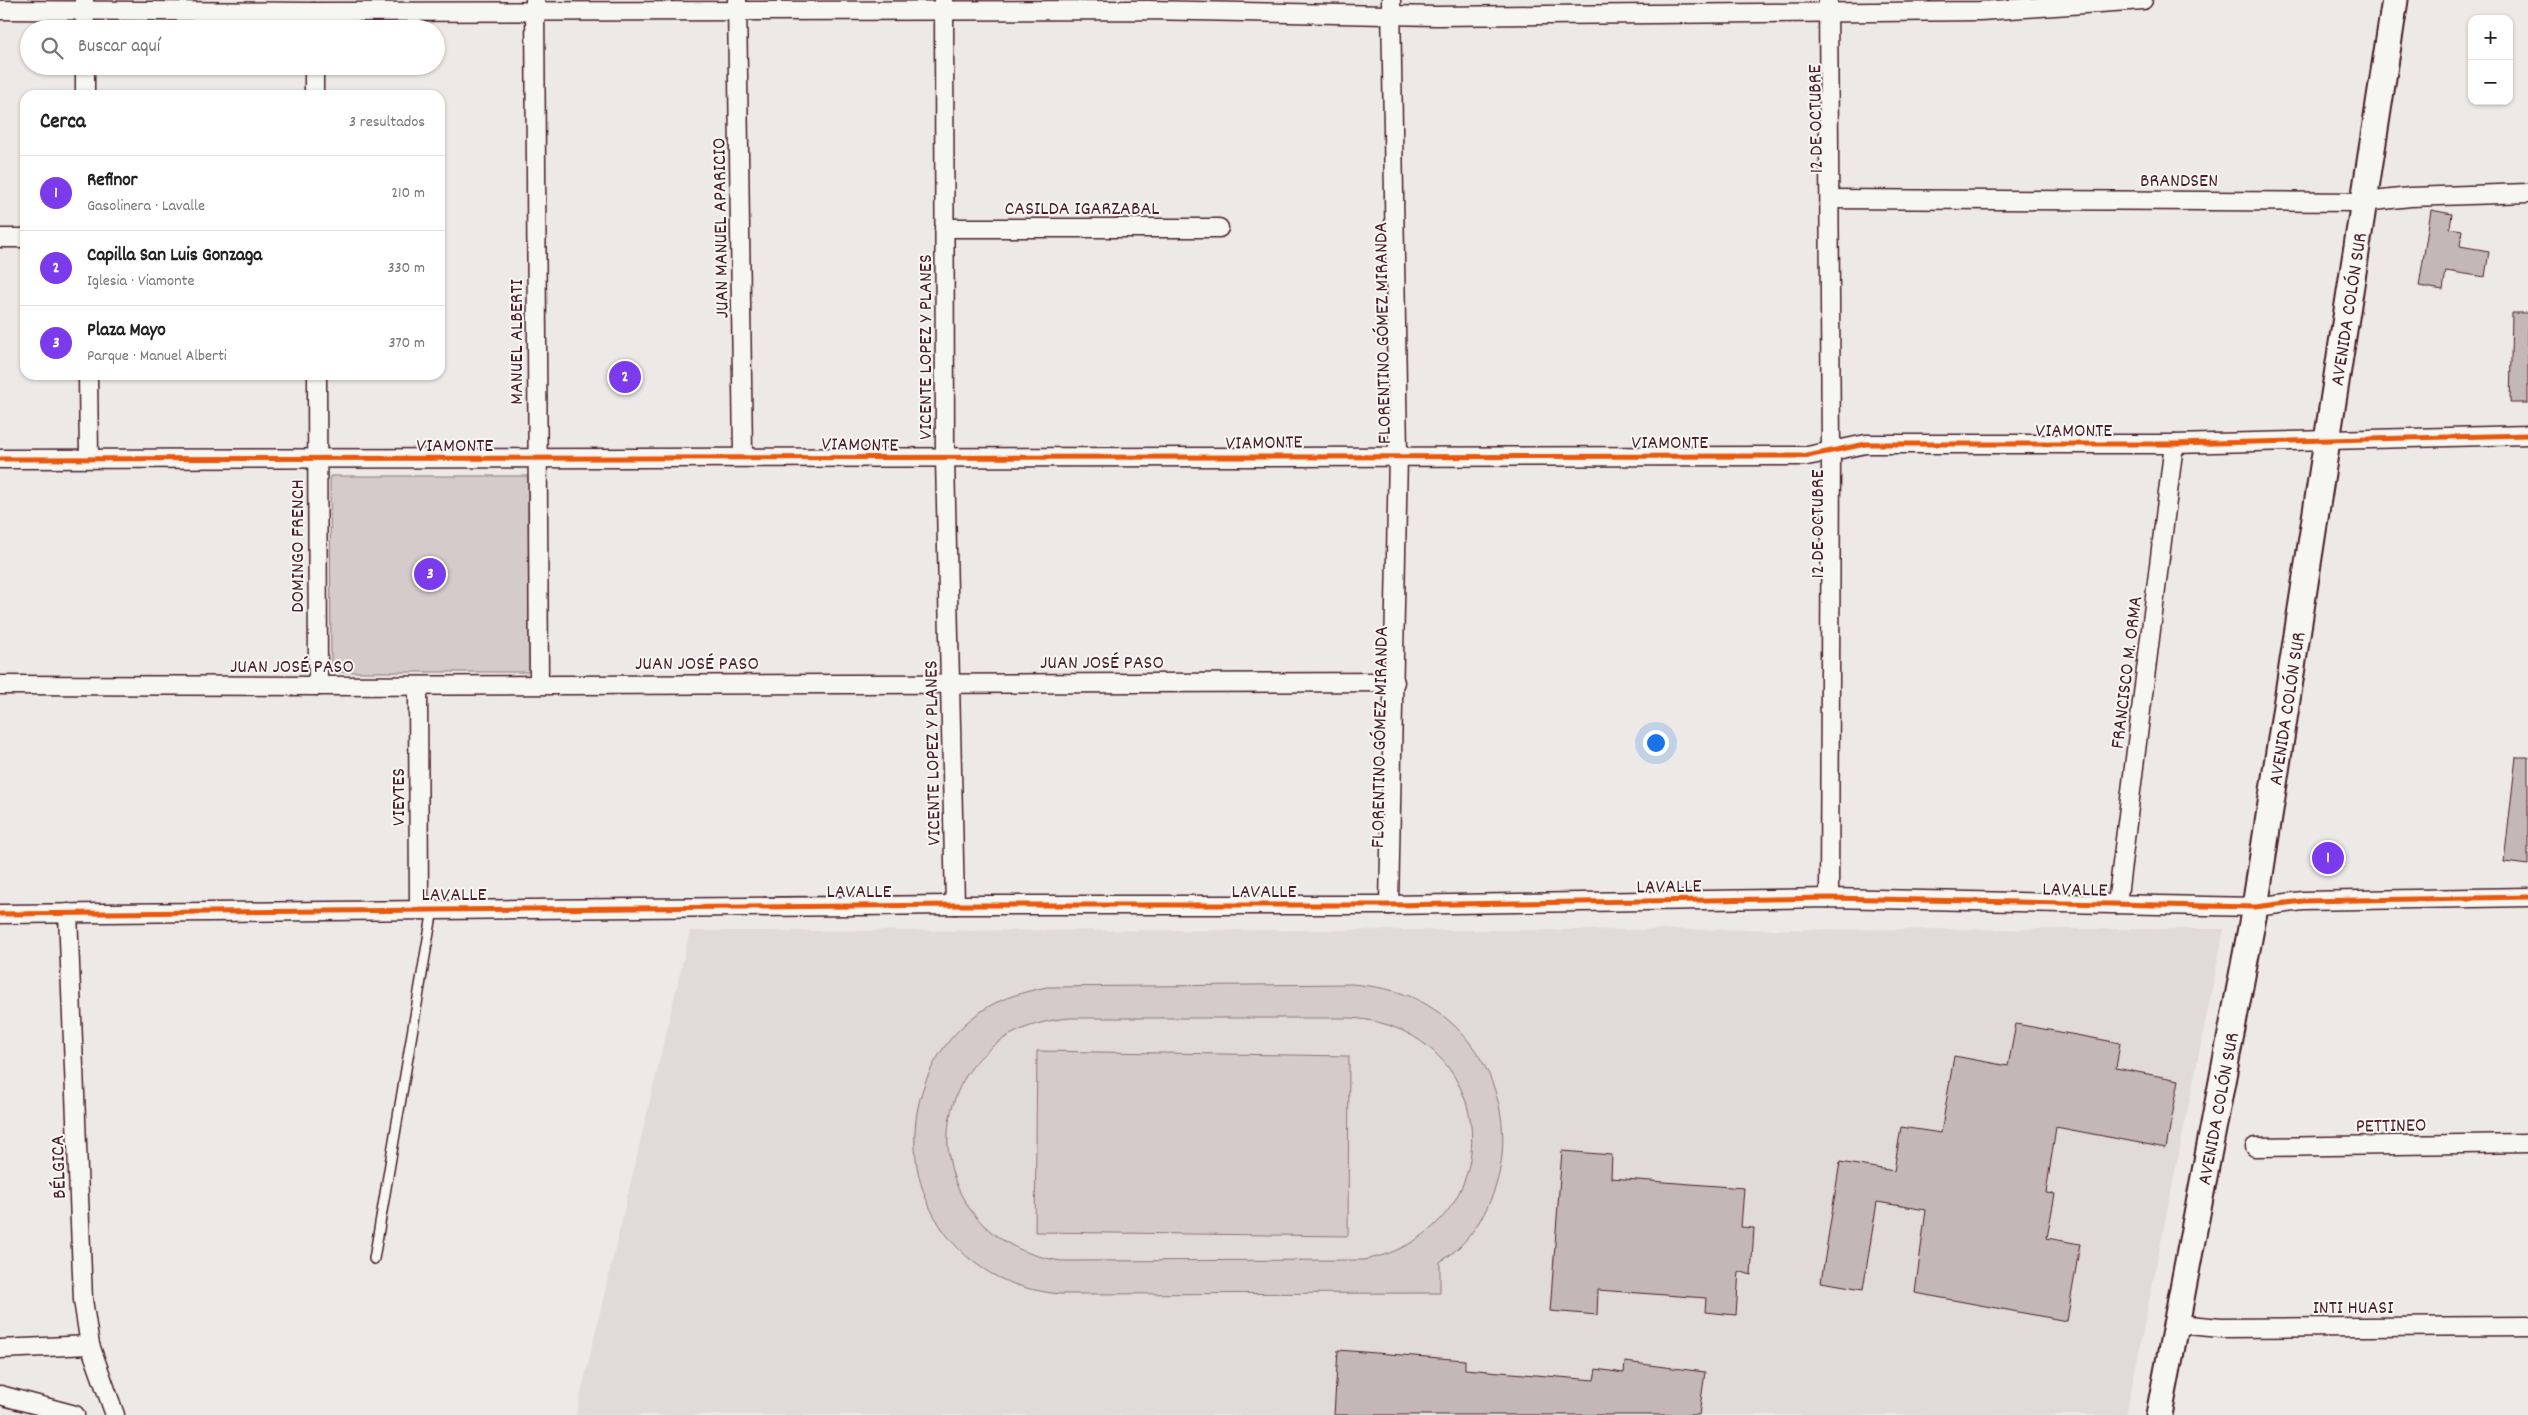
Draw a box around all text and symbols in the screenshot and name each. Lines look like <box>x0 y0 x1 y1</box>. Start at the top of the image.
map controls <box>2468 15 2513 105</box>
button: + <box>2468 15 2513 60</box>
search box <box>20 20 445 75</box>
icon: search <box>38 34 66 62</box>
text: Buscar aquí <box>78 34 160 61</box>
button: − <box>2468 60 2513 105</box>
street label: 12 DE OCTUBRE <box>1802 64 1832 174</box>
text: Cerca <box>40 108 86 138</box>
text: 3 resultados <box>349 111 425 134</box>
street label: JUAN MANUEL APARICIO <box>706 137 738 319</box>
text: Refinor <box>87 168 138 195</box>
street label: BRANDSEN <box>2140 168 2218 196</box>
text: 1 <box>54 182 58 205</box>
text: 210 m <box>391 182 425 205</box>
text: Gasolinera · Lavalle <box>87 195 205 218</box>
street label: CASILDA IGARZABAL <box>1004 196 1160 224</box>
street label: FLORENTINO GÓMEZ MIRANDA <box>1368 221 1400 444</box>
street label: AVENIDA COLÓN SUR <box>2325 231 2376 388</box>
text: Capilla San Luis Gonzaga <box>87 243 262 270</box>
street label: VICENTE LOPEZ Y PLANES <box>913 254 941 440</box>
text: 2 <box>53 257 60 280</box>
text: 330 m <box>387 257 425 280</box>
text: Iglesia · Viamonte <box>87 270 195 293</box>
street label: MANUEL ALBERTI <box>504 279 532 405</box>
text: Plaza Mayo <box>87 318 166 345</box>
text: 3 <box>52 332 60 355</box>
text: 370 m <box>388 332 425 355</box>
text: Parque · Manuel Alberti <box>87 345 227 368</box>
pin: 2 <box>609 358 641 396</box>
street label: VIAMONTE <box>2036 418 2112 446</box>
street label: VIAMONTE <box>1225 429 1303 459</box>
street label: VIAMONTE <box>1632 430 1708 458</box>
street label: VIAMONTE <box>821 431 899 461</box>
street label: VIAMONTE <box>417 433 493 461</box>
street label: 12 DE OCTUBRE <box>1805 470 1833 578</box>
street label: DOMINGO FRENCH <box>285 479 313 613</box>
pin: 3 <box>414 555 446 593</box>
street label: FRANCISCO M. ORMA <box>2105 594 2151 750</box>
street label: FLORENTINO GÓMEZ MIRANDA <box>1365 626 1397 848</box>
street label: AVENIDA COLÓN SUR <box>2263 630 2314 787</box>
street label: JUAN JOSÉ PASO <box>1040 650 1164 678</box>
street label: JUAN JOSÉ PASO <box>635 651 759 679</box>
street label: JUAN JOSÉ PASO <box>230 654 354 682</box>
street label: VICENTE LOPEZ Y PLANES <box>918 660 950 846</box>
your location <box>1643 730 1669 756</box>
street label: VIEYTES <box>386 768 414 826</box>
pin: 1 <box>2312 839 2344 877</box>
street label: LAVALLE <box>1636 873 1702 903</box>
street label: LAVALLE <box>2042 876 2108 906</box>
street label: LAVALLE <box>826 879 892 907</box>
street label: LAVALLE <box>1231 879 1297 907</box>
street label: LAVALLE <box>421 882 487 910</box>
street label: AVENIDA COLÓN SUR <box>2192 1030 2248 1188</box>
street label: PETTINEO <box>2355 1112 2427 1142</box>
street label: BÉLGICA <box>45 1134 75 1199</box>
street label: INTI HUASI <box>2313 1295 2393 1323</box>

